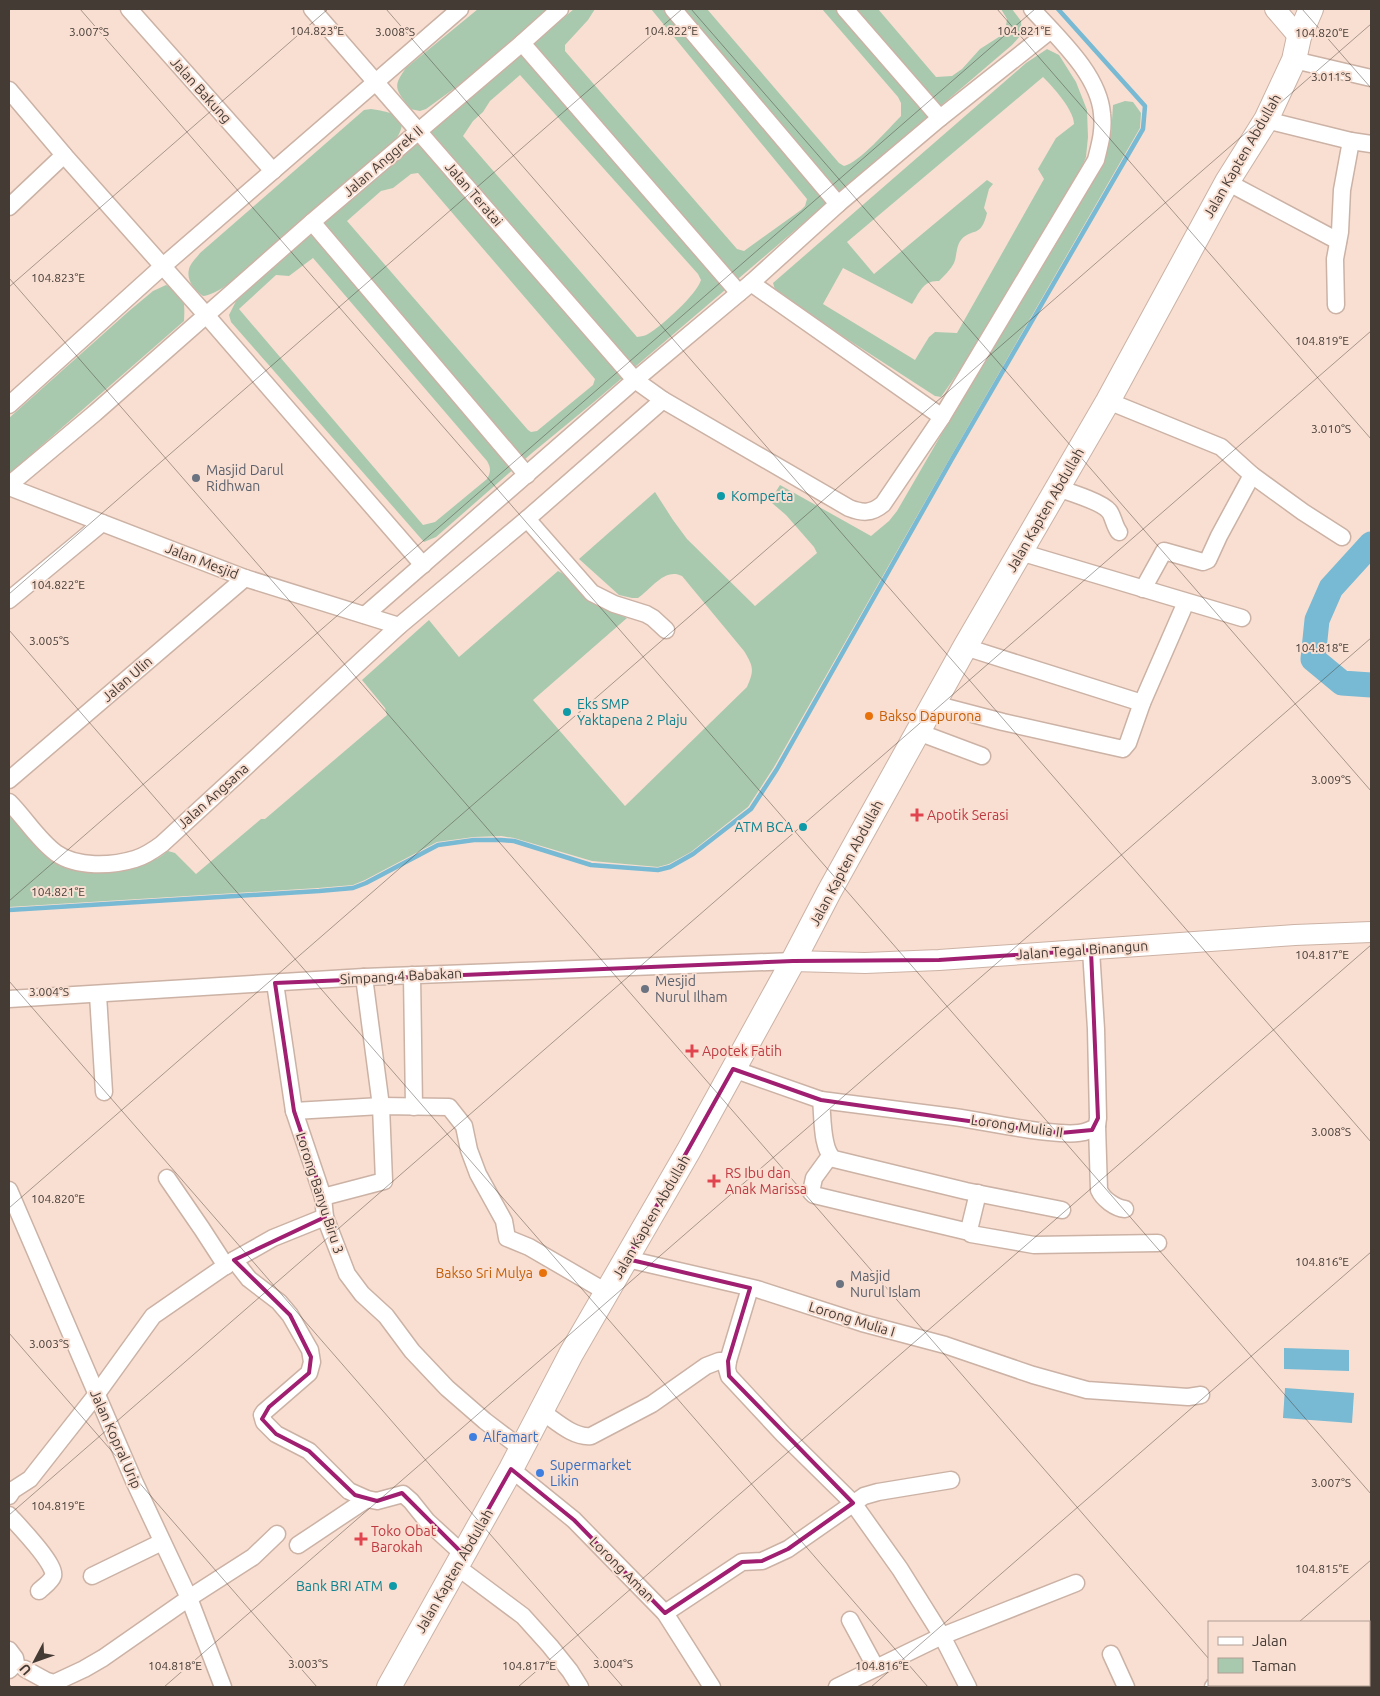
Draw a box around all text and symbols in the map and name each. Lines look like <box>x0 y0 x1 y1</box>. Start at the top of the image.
text: 104.823°E <box>290 24 344 37</box>
text: 104.822°E <box>644 24 698 37</box>
text: 104.821°E <box>997 24 1051 37</box>
text: 3.007°S <box>69 25 109 38</box>
text: 3.008°S <box>375 25 415 38</box>
text: 104.820°E <box>1295 26 1349 39</box>
street label: Jalan Bakung <box>167 54 235 126</box>
text: 3.011°S <box>1311 70 1351 83</box>
street label: Jalan Kapten Abdullah <box>1200 91 1284 221</box>
street label: Jalan Anggrek II <box>340 122 426 200</box>
street label: Jalan Teratai <box>442 159 506 229</box>
text: 104.823°E <box>31 271 85 284</box>
text: 104.819°E <box>1295 334 1349 347</box>
text: 3.010°S <box>1311 422 1351 435</box>
street label: Jalan Kapten Abdullah <box>1003 445 1087 575</box>
place label: Masjid Darul Ridhwan <box>206 462 284 494</box>
marker: Masjid Darul Ridhwan <box>190 472 202 484</box>
place label: Komperta <box>731 488 794 504</box>
marker: Komperta <box>715 490 727 502</box>
street label: Jalan Mesjid <box>163 540 241 582</box>
text: 104.822°E <box>31 578 85 591</box>
text: 3.005°S <box>29 634 69 647</box>
text: 104.818°E <box>1295 641 1349 654</box>
street label: Jalan Ulin <box>99 653 155 705</box>
place label: Eks SMP Yaktapena 2 Plaju <box>577 696 688 728</box>
marker: Eks SMP Yaktapena 2 Plaju <box>561 706 573 718</box>
place label: Bakso Dapurona <box>879 708 982 724</box>
marker: Bakso Dapurona <box>863 710 875 722</box>
street label: Jalan Angsana <box>174 760 252 832</box>
text: 3.009°S <box>1311 773 1351 786</box>
street label: Jalan Kapten Abdullah <box>806 797 886 929</box>
place label: Apotik Serasi <box>927 807 1009 823</box>
marker: Apotik Serasi <box>911 809 923 821</box>
place label: ATM BCA <box>735 819 793 835</box>
marker: ATM BCA <box>797 821 809 833</box>
text: 104.821°E <box>31 885 85 898</box>
street label: Jalan Tegal Binangun <box>1015 937 1149 963</box>
text: 104.817°E <box>1295 948 1349 961</box>
street label: Simpang 4 Babakan <box>340 965 462 987</box>
place label: Mesjid Nurul Ilham <box>655 973 728 1005</box>
marker: Mesjid Nurul Ilham <box>639 983 651 995</box>
text: 3.004°S <box>29 985 69 998</box>
place label: Apotek Fatih <box>702 1043 782 1059</box>
marker: Apotek Fatih <box>686 1045 698 1057</box>
street label: Lorong Mulia II <box>970 1112 1064 1140</box>
text: 3.008°S <box>1311 1125 1351 1138</box>
street label: Lorong Banyu Biru 3 <box>293 1130 347 1256</box>
street label: Jalan Kapten Abdullah <box>609 1152 693 1282</box>
place label: RS Ibu dan Anak Marissa <box>725 1165 807 1197</box>
marker: RS Ibu dan Anak Marissa <box>707 1174 721 1188</box>
text: 104.820°E <box>31 1192 85 1205</box>
text: 104.816°E <box>1295 1255 1349 1268</box>
place label: Bakso Sri Mulya <box>435 1265 533 1281</box>
marker: Bakso Sri Mulya <box>537 1267 549 1279</box>
place label: Masjid Nurul Islam <box>850 1268 921 1300</box>
marker: Masjid Nurul Islam <box>834 1278 846 1290</box>
street label: Lorong Mulia I <box>807 1298 897 1340</box>
text: 3.003°S <box>29 1337 69 1350</box>
street label: Jalan Kopral Urip <box>87 1387 145 1491</box>
place label: Alfamart <box>483 1429 539 1445</box>
marker: Alfamart <box>467 1431 479 1443</box>
place label: Supermarket Likin <box>550 1457 632 1489</box>
marker: Supermarket Likin <box>534 1467 546 1479</box>
text: 3.007°S <box>1311 1476 1351 1489</box>
text: 104.819°E <box>31 1499 85 1512</box>
street label: Jalan Kapten Abdullah <box>412 1506 496 1636</box>
place label: Toko Obat Barokah <box>371 1523 437 1555</box>
marker: Toko Obat Barokah <box>355 1533 367 1545</box>
street label: Lorong Aman <box>586 1533 658 1605</box>
text: 104.815°E <box>1295 1562 1349 1575</box>
place label: Bank BRI ATM <box>296 1578 383 1594</box>
marker: Bank BRI ATM <box>387 1580 399 1592</box>
legend <box>1208 1621 1370 1686</box>
text: Jalan <box>1252 1632 1287 1649</box>
north arrow <box>10 1636 60 1686</box>
text: 3.003°S <box>288 1657 328 1670</box>
text: 3.004°S <box>593 1657 633 1670</box>
text: Taman <box>1252 1657 1297 1674</box>
text: 104.818°E <box>148 1659 202 1672</box>
text: 104.817°E <box>502 1659 556 1672</box>
text: 104.816°E <box>855 1659 909 1672</box>
text: U <box>16 1661 34 1678</box>

